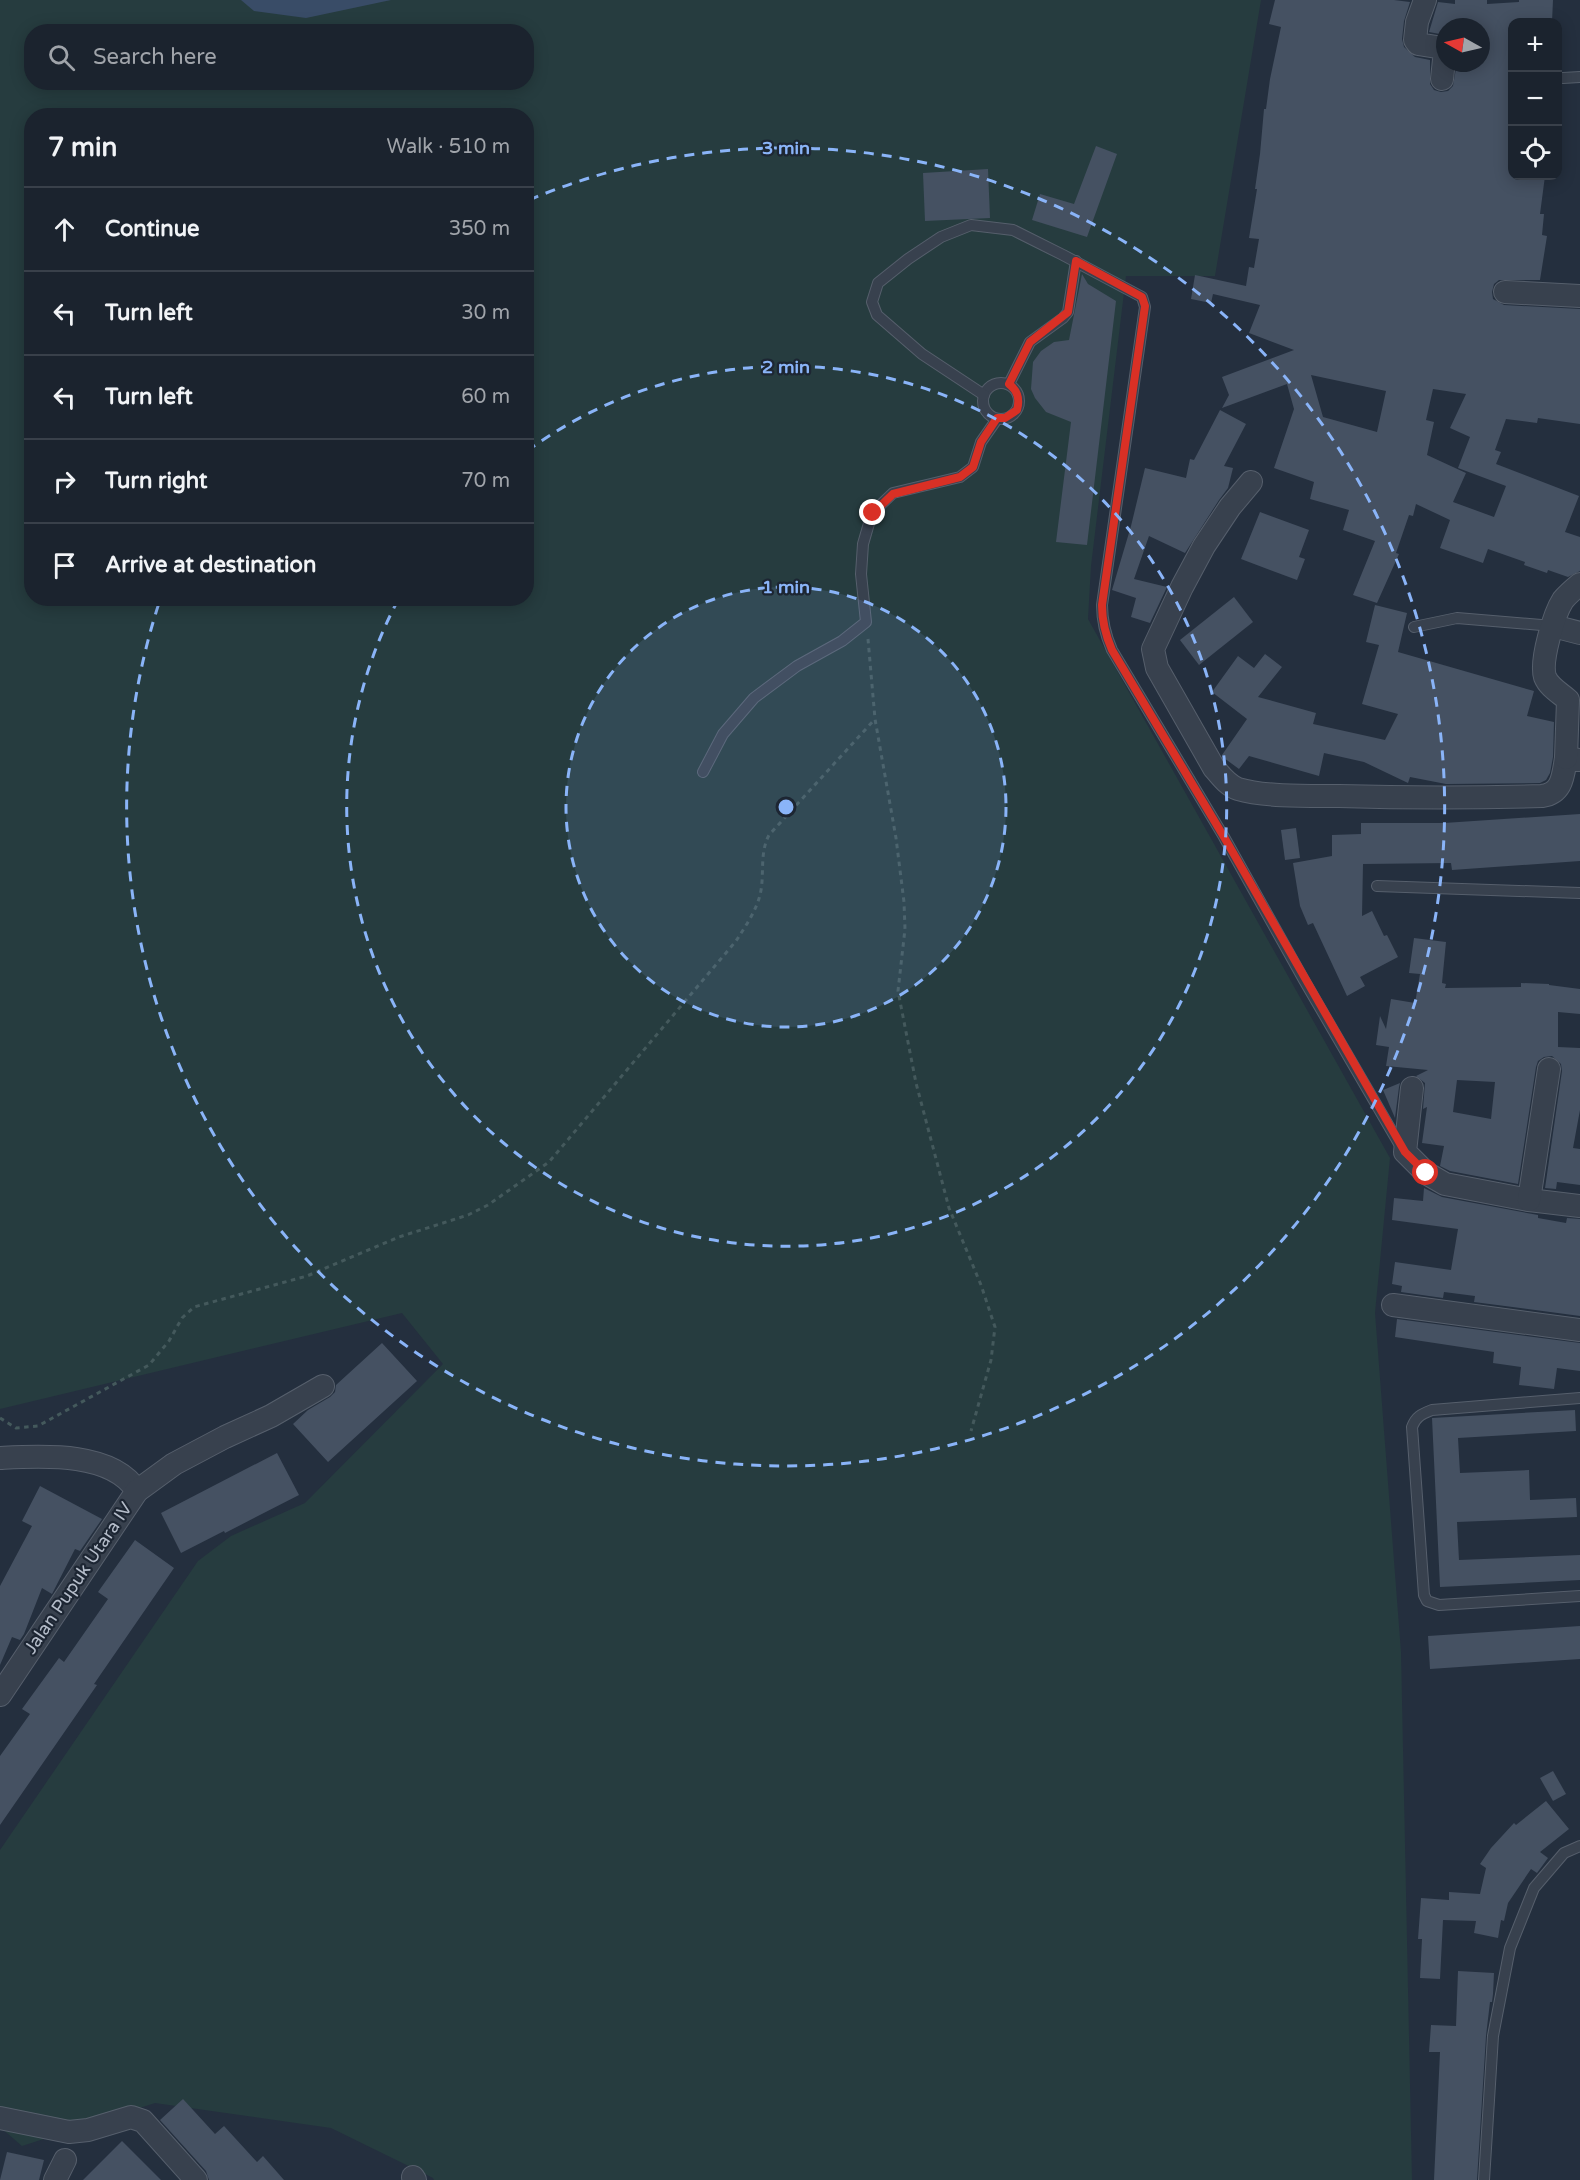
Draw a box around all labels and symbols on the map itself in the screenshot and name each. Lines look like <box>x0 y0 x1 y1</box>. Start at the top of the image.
north arrow <box>1436 18 1490 72</box>
text: 3 min <box>762 137 810 159</box>
text: 2 min <box>762 356 810 378</box>
route end <box>859 499 885 525</box>
text: 1 min <box>762 576 810 598</box>
centre of rings <box>776 797 796 817</box>
route start <box>1412 1159 1438 1185</box>
street label: Jalan Pupuk Utara IV <box>19 1498 137 1658</box>

